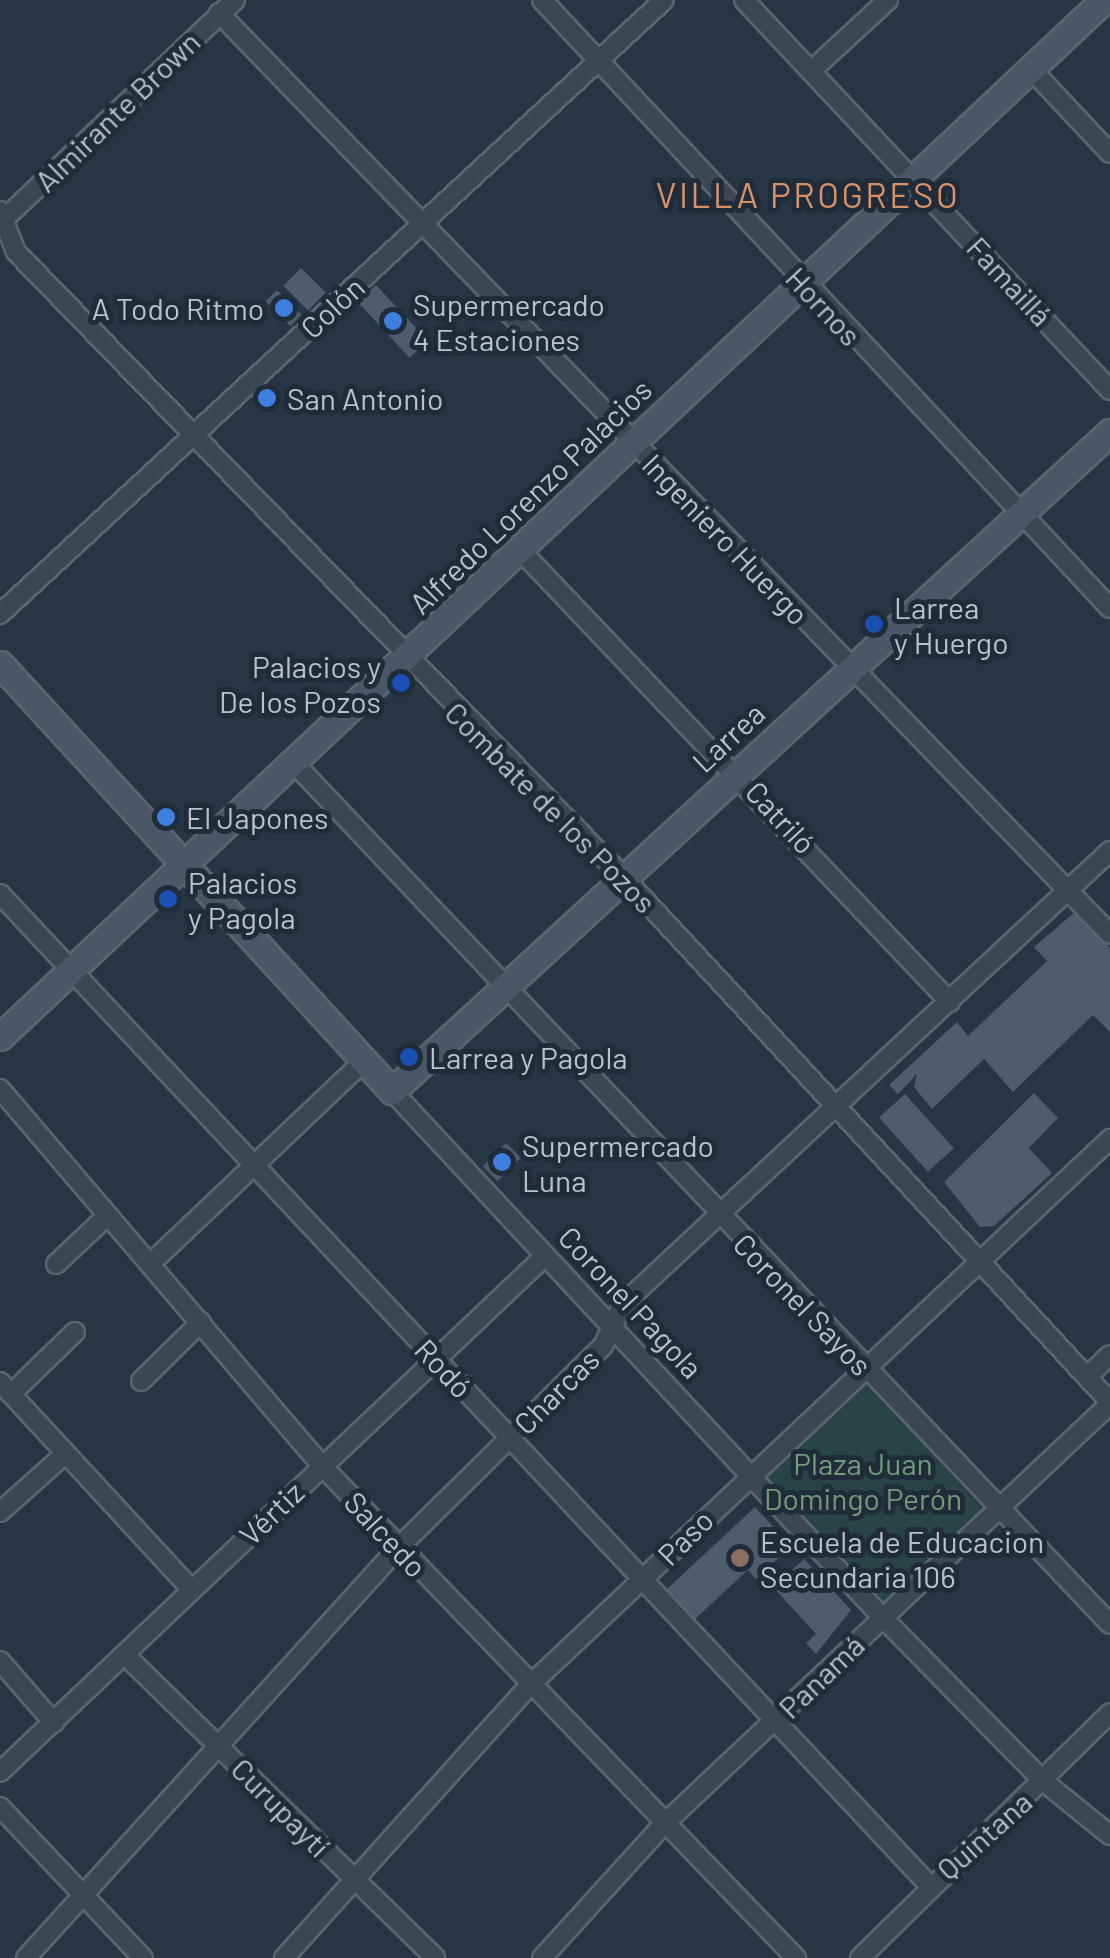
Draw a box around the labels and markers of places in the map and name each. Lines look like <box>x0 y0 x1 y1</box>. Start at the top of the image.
place label: Supermercado 4 Estaciones <box>413 286 605 356</box>
place label: A Todo Ritmo <box>92 290 264 326</box>
marker: A Todo Ritmo <box>273 297 295 319</box>
marker: Supermercado 4 Estaciones <box>382 310 404 332</box>
place label: San Antonio <box>287 380 443 416</box>
marker: San Antonio <box>256 387 278 409</box>
place label: Larrea y Huergo <box>894 589 1008 660</box>
marker: Larrea y Huergo <box>863 613 885 635</box>
place label: Palacios y De los Pozos <box>219 648 381 718</box>
marker: Palacios y De los Pozos <box>390 672 412 694</box>
place label: El Japones <box>186 799 328 835</box>
marker: El Japones <box>155 806 177 828</box>
place label: Palacios y Pagola <box>188 864 297 934</box>
marker: Palacios y Pagola <box>157 888 179 910</box>
place label: Larrea y Pagola <box>429 1039 628 1075</box>
marker: Larrea y Pagola <box>398 1046 420 1068</box>
place label: Supermercado Luna <box>522 1127 714 1198</box>
marker: Supermercado Luna <box>491 1151 513 1173</box>
place label: Escuela de Educacion Secundaria 106 <box>760 1523 1044 1594</box>
marker: Escuela de Educacion Secundaria 106 <box>729 1547 751 1569</box>

